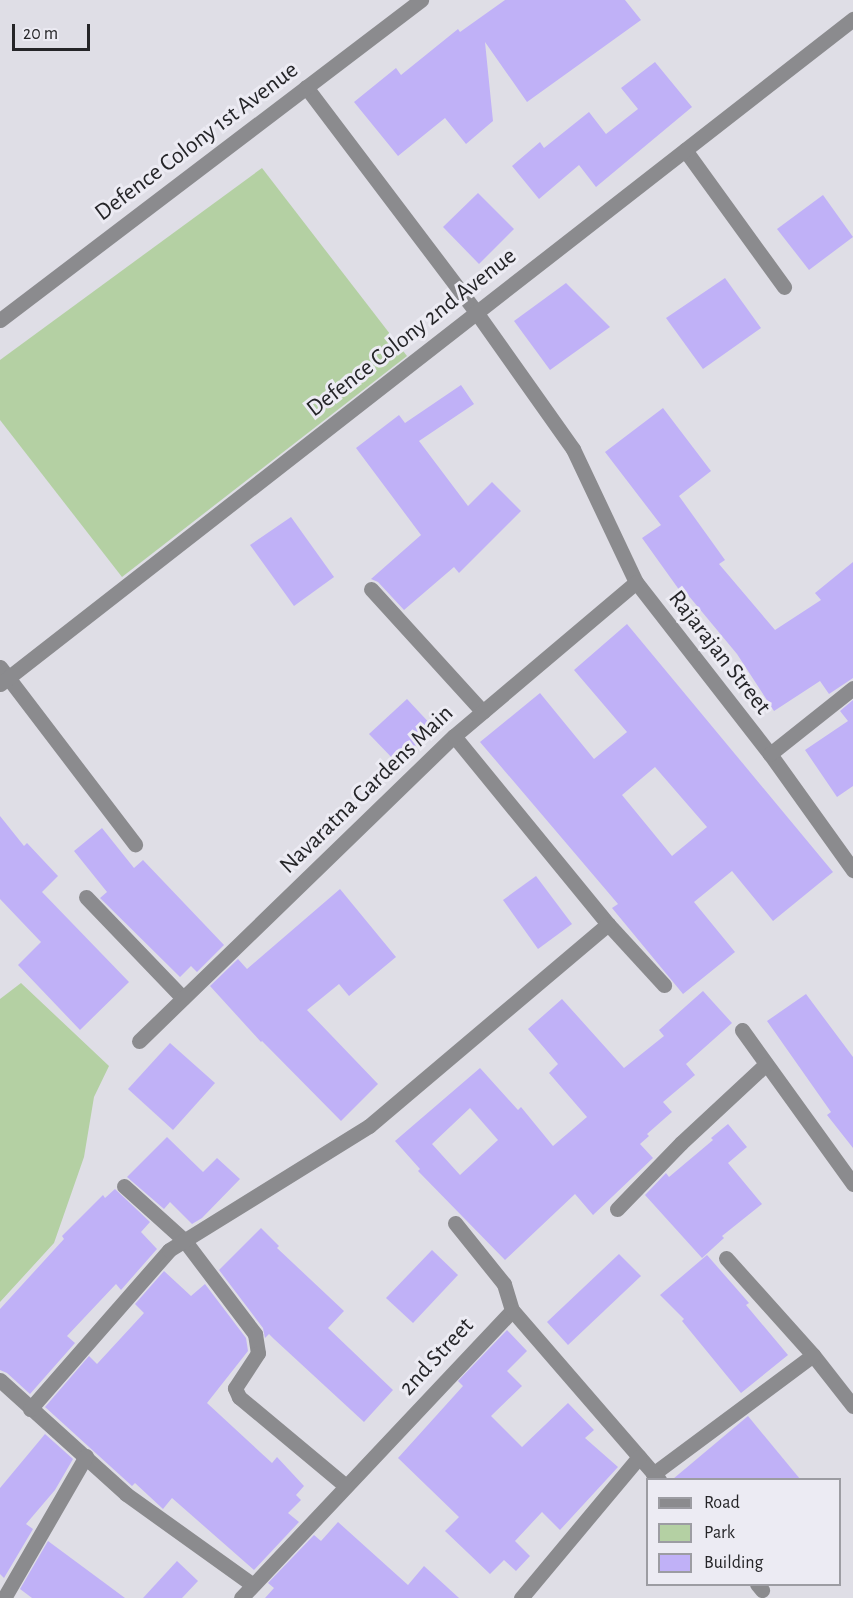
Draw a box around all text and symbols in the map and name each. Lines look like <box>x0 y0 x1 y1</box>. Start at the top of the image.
scale bar <box>15 12 93 50</box>
text: 20 m <box>23 25 58 43</box>
street label: Defence Colony 1st Avenue <box>90 56 304 228</box>
street label: Defence Colony 2nd Avenue <box>301 242 523 424</box>
street label: Rajarajan Street <box>662 585 776 721</box>
street label: Navaratna Gardens Main <box>274 700 460 880</box>
street label: 2nd Street <box>394 1312 480 1402</box>
legend <box>646 1478 841 1586</box>
text: Road <box>704 1494 740 1512</box>
text: Park <box>704 1524 735 1542</box>
text: Building <box>704 1554 763 1572</box>

